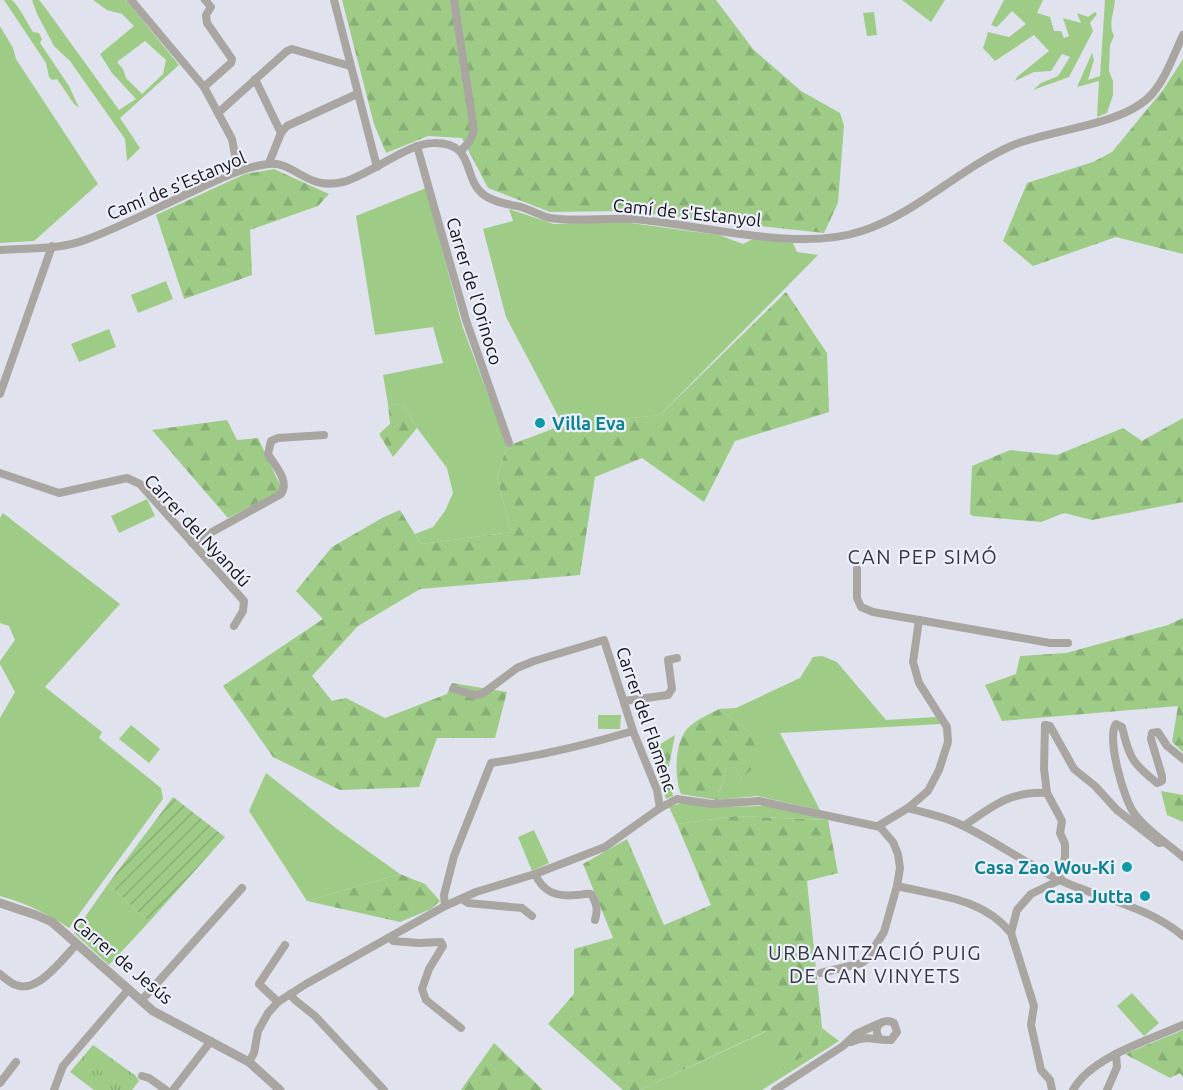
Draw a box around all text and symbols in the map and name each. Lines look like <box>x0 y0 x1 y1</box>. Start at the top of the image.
street label: Camí de s'Estanyol <box>103 147 249 223</box>
street label: Camí de s'Estanyol <box>612 194 762 230</box>
street label: Carrer de l'Orinoco <box>443 215 507 367</box>
place label: Villa Eva <box>552 413 625 433</box>
marker: Villa Eva <box>533 416 547 430</box>
street label: Carrer del Nyandú <box>141 470 255 590</box>
district label: CAN PEP SIMÓ <box>848 545 998 568</box>
street label: Carrer del Flamenc <box>613 644 681 794</box>
place label: Casa Zao Wou-Ki <box>974 857 1115 877</box>
marker: Casa Zao Wou-Ki <box>1120 860 1134 874</box>
place label: Casa Jutta <box>1044 886 1133 906</box>
marker: Casa Jutta <box>1138 889 1152 903</box>
street label: Carrer de Jesús <box>69 912 177 1008</box>
district label: URBANITZACIÓ PUIG DE CAN VINYETS <box>768 941 982 987</box>

